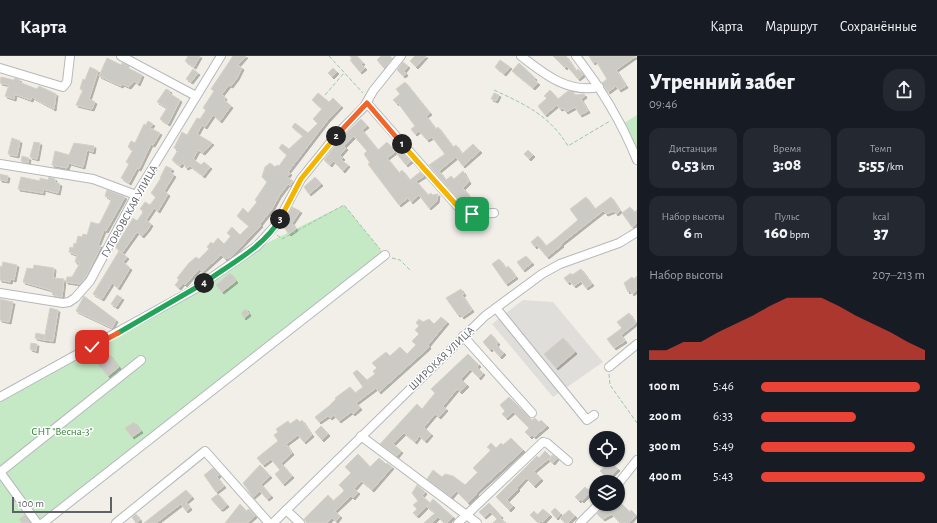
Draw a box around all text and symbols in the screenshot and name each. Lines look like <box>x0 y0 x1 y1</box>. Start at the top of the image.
text: Карта <box>20 18 67 37</box>
text: Карта <box>710 20 743 34</box>
text: Маршрут <box>765 20 818 34</box>
text: Сохранённые <box>840 20 917 34</box>
button: share <box>883 69 925 111</box>
text: Утренний забег <box>649 71 795 93</box>
text: 09:46 <box>649 98 677 111</box>
pin: 2 <box>326 126 346 146</box>
text: 2 <box>333 130 339 141</box>
pin: 1 <box>392 134 412 154</box>
text: 1 <box>400 138 404 149</box>
text: Дистанция <box>669 143 717 154</box>
text: Время <box>773 143 801 154</box>
text: Темп <box>870 143 892 154</box>
text: 0.53 <box>671 156 699 173</box>
text: 3:08 <box>773 156 801 173</box>
text: 5:55 <box>858 156 885 173</box>
text: km <box>699 161 715 172</box>
text: /km <box>885 161 904 172</box>
street label: ГУТОРОВСКАЯ УЛИЦА <box>99 163 160 259</box>
pin <box>455 197 489 231</box>
icon: arrive <box>461 203 483 225</box>
pin: 3 <box>270 209 290 229</box>
text: Набор высоты <box>662 211 724 222</box>
text: Пульс <box>774 211 800 222</box>
text: kcal <box>873 211 889 222</box>
text: 3 <box>278 213 282 224</box>
text: 6 <box>684 224 692 241</box>
text: 160 <box>764 224 788 241</box>
text: 37 <box>874 224 888 241</box>
text: m <box>692 229 702 240</box>
text: bpm <box>788 229 810 240</box>
text: Набор высоты <box>649 269 723 282</box>
text: 207–213 m <box>872 269 925 282</box>
pin: 4 <box>194 273 214 293</box>
text: 4 <box>201 277 207 288</box>
street label: ШИРОКАЯ УЛИЦА <box>406 324 477 392</box>
pin <box>75 330 109 364</box>
icon: check <box>81 336 103 358</box>
text: 100 m <box>649 380 680 393</box>
text: 5:46 <box>713 380 734 393</box>
text: 200 m <box>649 410 681 423</box>
text: 6:33 <box>713 410 733 423</box>
park label: СНТ "Весна-3" <box>31 426 93 437</box>
map controls <box>589 431 625 511</box>
button: locate <box>589 431 625 467</box>
text: 300 m <box>649 440 681 453</box>
text: 5:49 <box>713 440 734 453</box>
text: 400 m <box>649 470 682 483</box>
text: 5:43 <box>713 470 733 483</box>
button: layers <box>589 475 625 511</box>
scale bar <box>12 495 112 514</box>
text: 100 m <box>18 498 44 509</box>

